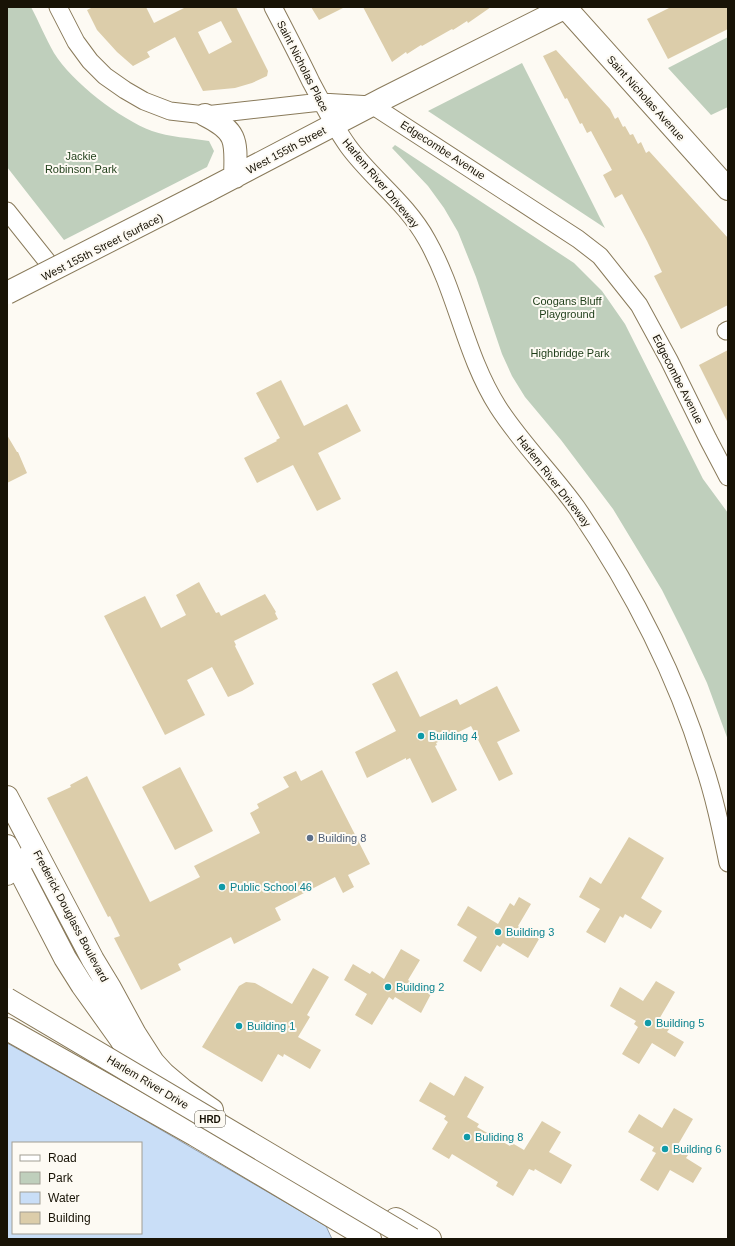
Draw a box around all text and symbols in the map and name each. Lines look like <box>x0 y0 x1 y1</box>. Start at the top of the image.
street label: Saint Nicholas Place <box>275 18 331 114</box>
street label: Saint Nicholas Avenue <box>605 53 687 143</box>
street label: Edgecombe Avenue <box>399 118 487 182</box>
street label: West 155th Street <box>244 124 328 176</box>
street label: Harlem River Driveway <box>340 136 422 230</box>
park label: Jackie Robinson Park <box>45 150 118 175</box>
street label: West 155th Street (surface) <box>39 211 165 283</box>
park label: Coogans Bluff Playground <box>533 295 602 320</box>
street label: Edgecombe Avenue <box>650 332 706 426</box>
park label: Highbridge Park <box>531 347 610 359</box>
street label: Harlem River Driveway <box>515 433 594 529</box>
place label: Building 4 <box>429 730 477 742</box>
marker: Building 4 <box>416 731 426 741</box>
place label: Building 8 <box>318 832 366 844</box>
marker: Building 8 <box>305 833 315 843</box>
street label: Frederick Douglass Boulevard <box>31 848 111 984</box>
place label: Public School 46 <box>230 881 312 893</box>
marker: Public School 46 <box>217 882 227 892</box>
place label: Building 3 <box>506 926 554 938</box>
marker: Building 3 <box>493 927 503 937</box>
place label: Building 2 <box>396 981 444 993</box>
marker: Building 2 <box>383 982 393 992</box>
place label: Building 5 <box>656 1017 704 1029</box>
marker: Building 5 <box>643 1018 653 1028</box>
place label: Building 1 <box>247 1020 295 1032</box>
marker: Building 1 <box>234 1021 244 1031</box>
street label: Harlem River Drive <box>105 1053 191 1111</box>
road number: HRD <box>195 1111 225 1127</box>
place label: Buliding 8 <box>475 1131 523 1143</box>
marker: Buliding 8 <box>462 1132 472 1142</box>
legend <box>12 1142 142 1234</box>
place label: Building 6 <box>673 1143 721 1155</box>
marker: Building 6 <box>660 1144 670 1154</box>
text: Road <box>48 1151 77 1165</box>
text: Park <box>48 1171 74 1185</box>
text: Water <box>48 1191 80 1205</box>
text: Building <box>48 1211 91 1225</box>

